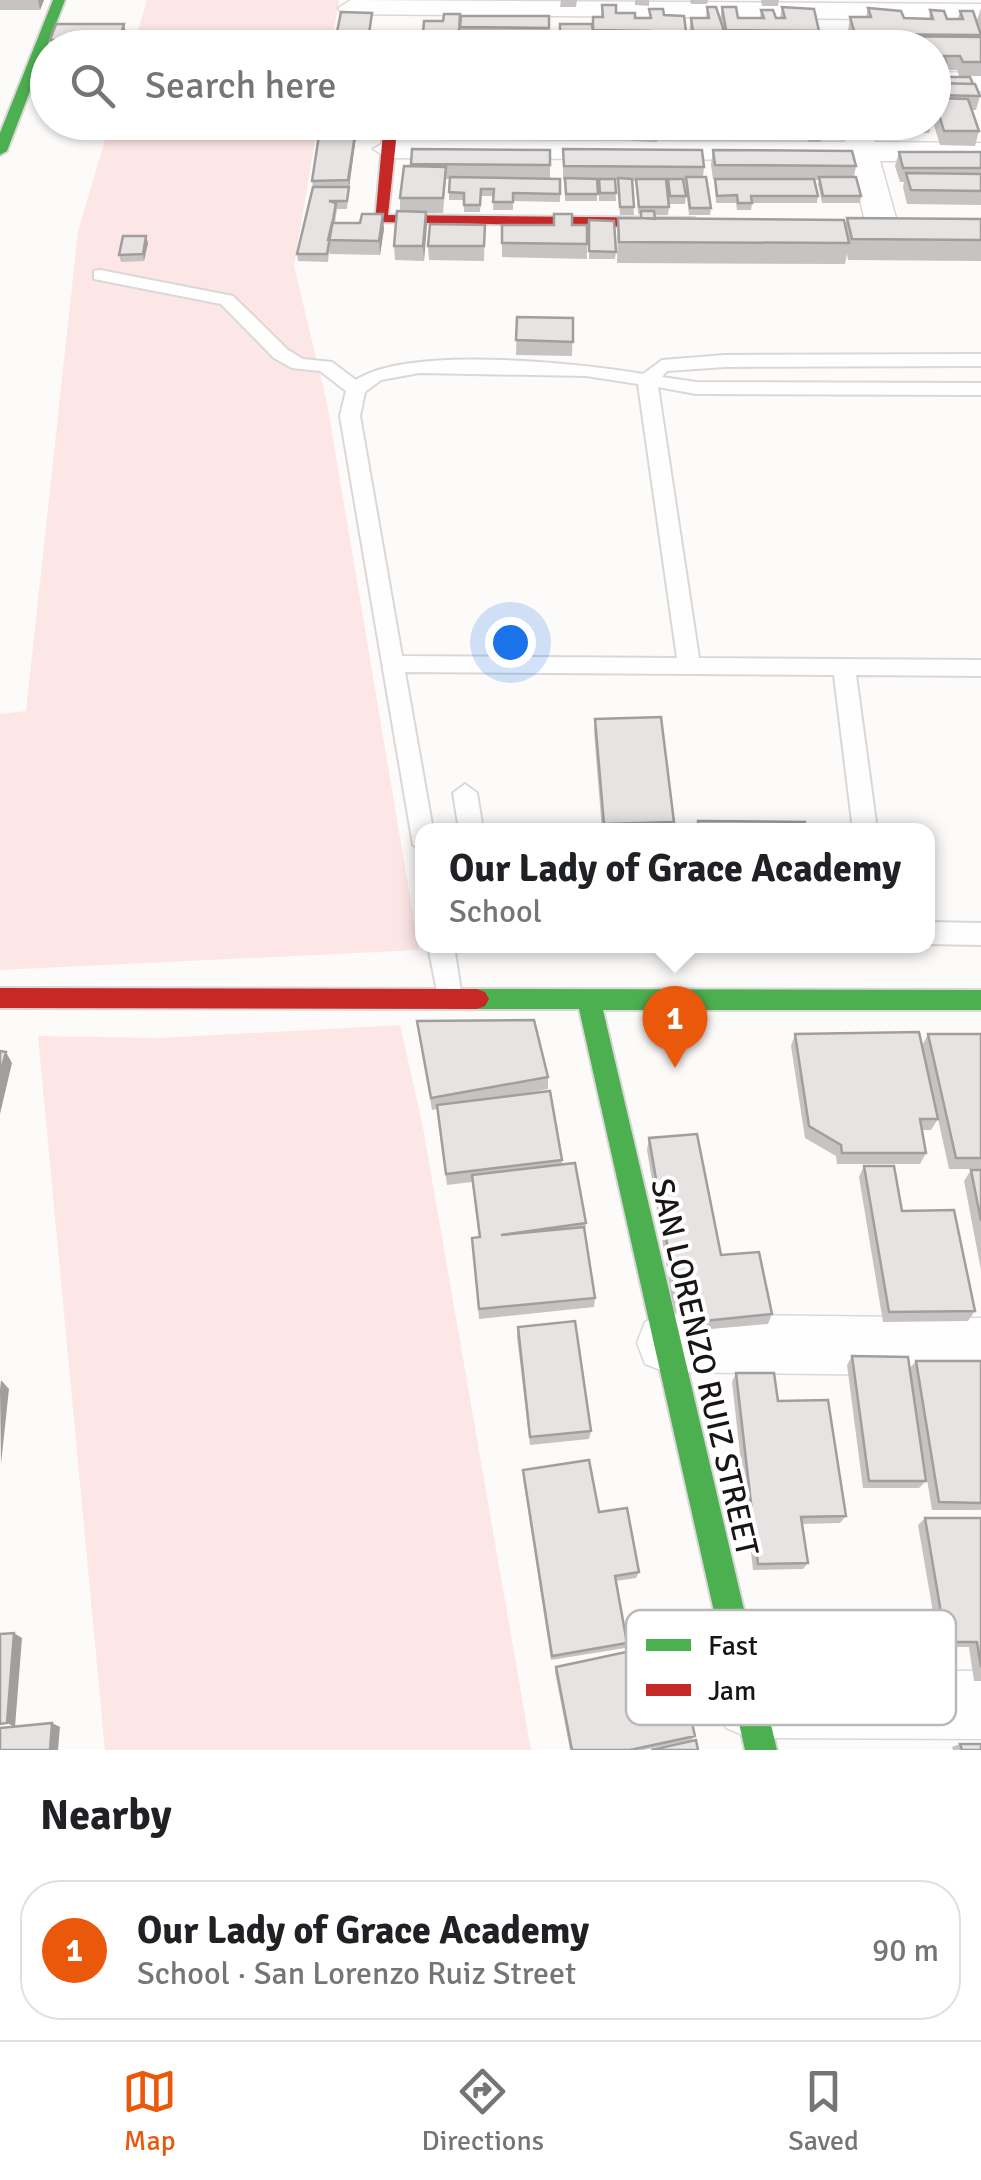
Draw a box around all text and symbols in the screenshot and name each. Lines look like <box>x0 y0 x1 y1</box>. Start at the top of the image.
search box <box>30 30 951 140</box>
icon: search <box>65 58 120 113</box>
text: Search here <box>145 62 337 109</box>
your location <box>485 617 536 668</box>
popup <box>415 823 935 953</box>
text: Our Lady of Grace Academy <box>449 845 901 892</box>
text: School <box>449 892 542 931</box>
pin: 1 <box>642 986 708 1068</box>
street label: SAN LORENZO RUIZ STREET <box>642 1175 767 1560</box>
legend <box>626 1610 956 1725</box>
text: Fast <box>708 1629 758 1663</box>
text: Jam <box>708 1674 756 1708</box>
text: Nearby <box>40 1790 172 1841</box>
text: Our Lady of Grace Academy <box>137 1907 589 1954</box>
text: 1 <box>66 1931 83 1970</box>
text: 90 m <box>872 1931 939 1970</box>
text: School · San Lorenzo Ruiz Street <box>137 1954 576 1993</box>
tab: Map <box>122 2064 177 2158</box>
tab: Directions <box>422 2064 544 2158</box>
tab: Saved <box>788 2064 859 2158</box>

